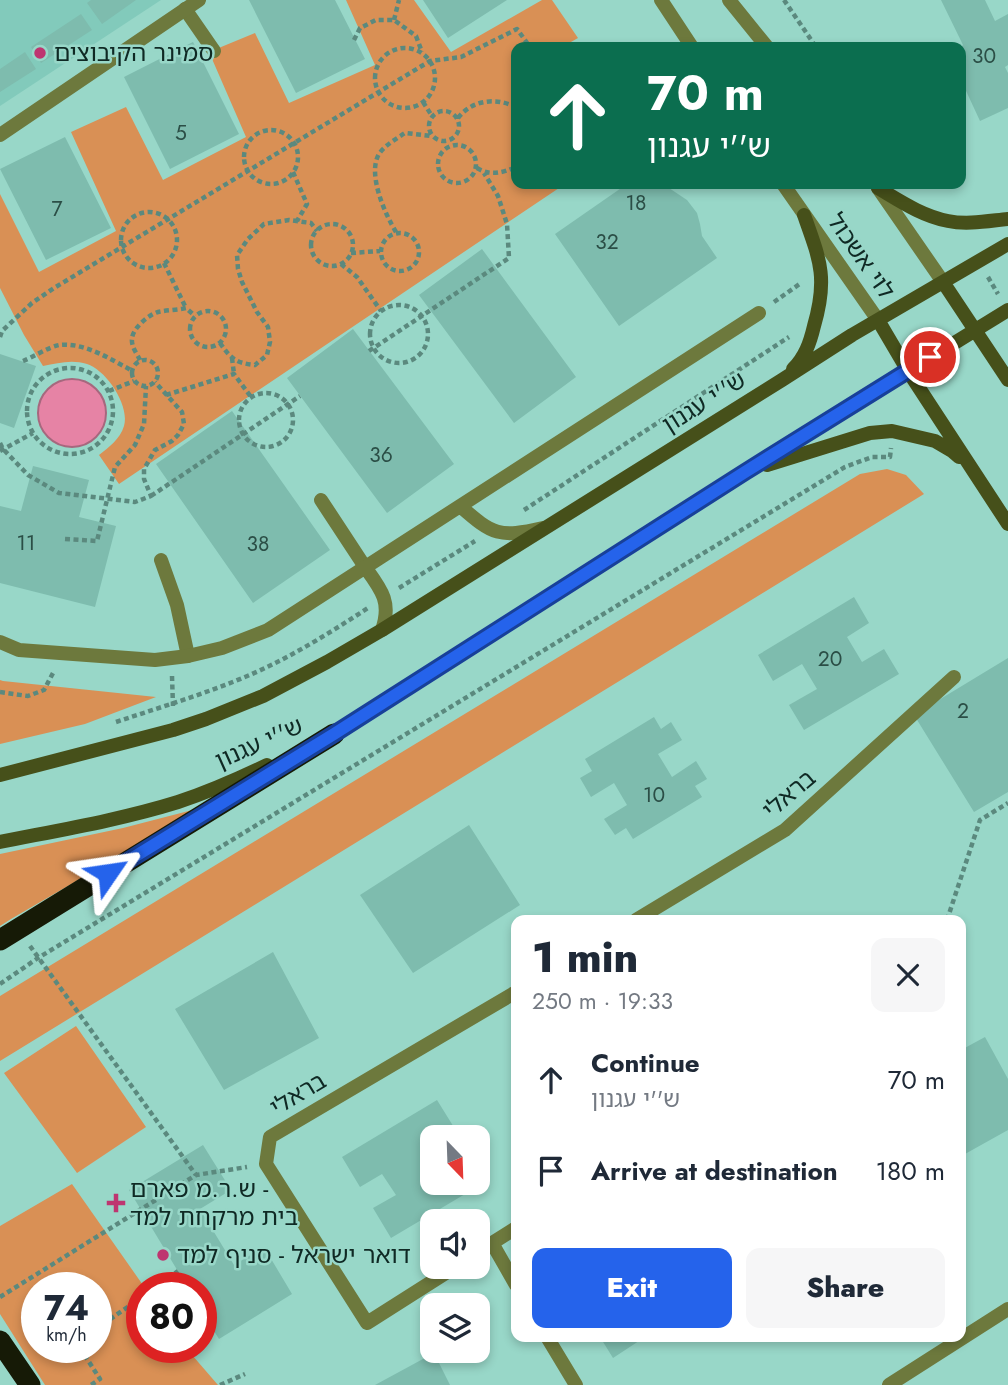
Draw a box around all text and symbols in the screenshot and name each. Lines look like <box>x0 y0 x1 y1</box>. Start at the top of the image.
place label: סמינר הקיבוצים <box>54 35 213 70</box>
house number: 30 <box>972 41 996 71</box>
marker: סמינר הקיבוצים <box>32 45 48 61</box>
text: 70 m <box>647 58 764 128</box>
icon: ahead <box>532 70 623 161</box>
house number: 5 <box>175 118 187 148</box>
text: ש''י עגנון <box>647 123 771 169</box>
house number: 18 <box>626 188 646 218</box>
house number: 7 <box>51 194 63 224</box>
street label: לוי אשכול <box>819 206 904 306</box>
house number: 32 <box>595 227 619 257</box>
pin <box>900 327 960 387</box>
icon: arrive <box>911 338 949 376</box>
street label: ש''י עגנון <box>655 362 752 441</box>
house number: 36 <box>369 440 393 470</box>
house number: 11 <box>17 528 35 558</box>
house number: 38 <box>247 529 269 559</box>
house number: 20 <box>818 644 842 674</box>
house number: 2 <box>957 696 969 726</box>
street label: ש''י עגנון <box>209 708 308 777</box>
street label: בראלי <box>754 761 823 826</box>
house number: 10 <box>643 780 665 810</box>
position arrow <box>71 836 145 910</box>
text: 1 min <box>532 927 638 988</box>
button: close <box>871 938 945 1012</box>
text: 250 m · 19:33 <box>532 984 673 1018</box>
text: Continue <box>591 1044 700 1082</box>
icon: ahead <box>532 1061 570 1099</box>
text: 70 m <box>888 1061 945 1099</box>
street label: בראלי <box>263 1063 333 1124</box>
text: ש''י עגנון <box>591 1082 680 1116</box>
north arrow <box>420 1125 490 1195</box>
map controls <box>420 1125 490 1363</box>
icon: arrive <box>532 1152 570 1190</box>
text: Arrive at destination <box>591 1152 838 1190</box>
text: 180 m <box>875 1152 945 1190</box>
place label: ש.ר.מ פארם - בית מרקחת למד <box>130 1171 298 1234</box>
marker: ש.ר.מ פארם - בית מרקחת למד <box>108 1195 124 1211</box>
button: sound <box>420 1209 490 1279</box>
place label: דואר ישראל - סניף למד <box>177 1237 411 1272</box>
marker: דואר ישראל - סניף למד <box>155 1247 171 1263</box>
button: Exit <box>532 1248 732 1328</box>
button: Share <box>746 1248 945 1328</box>
speed limit sign: 80 <box>126 1272 217 1363</box>
text: 74 <box>44 1283 89 1333</box>
button: layers <box>420 1293 490 1363</box>
text: km/h <box>46 1322 87 1348</box>

